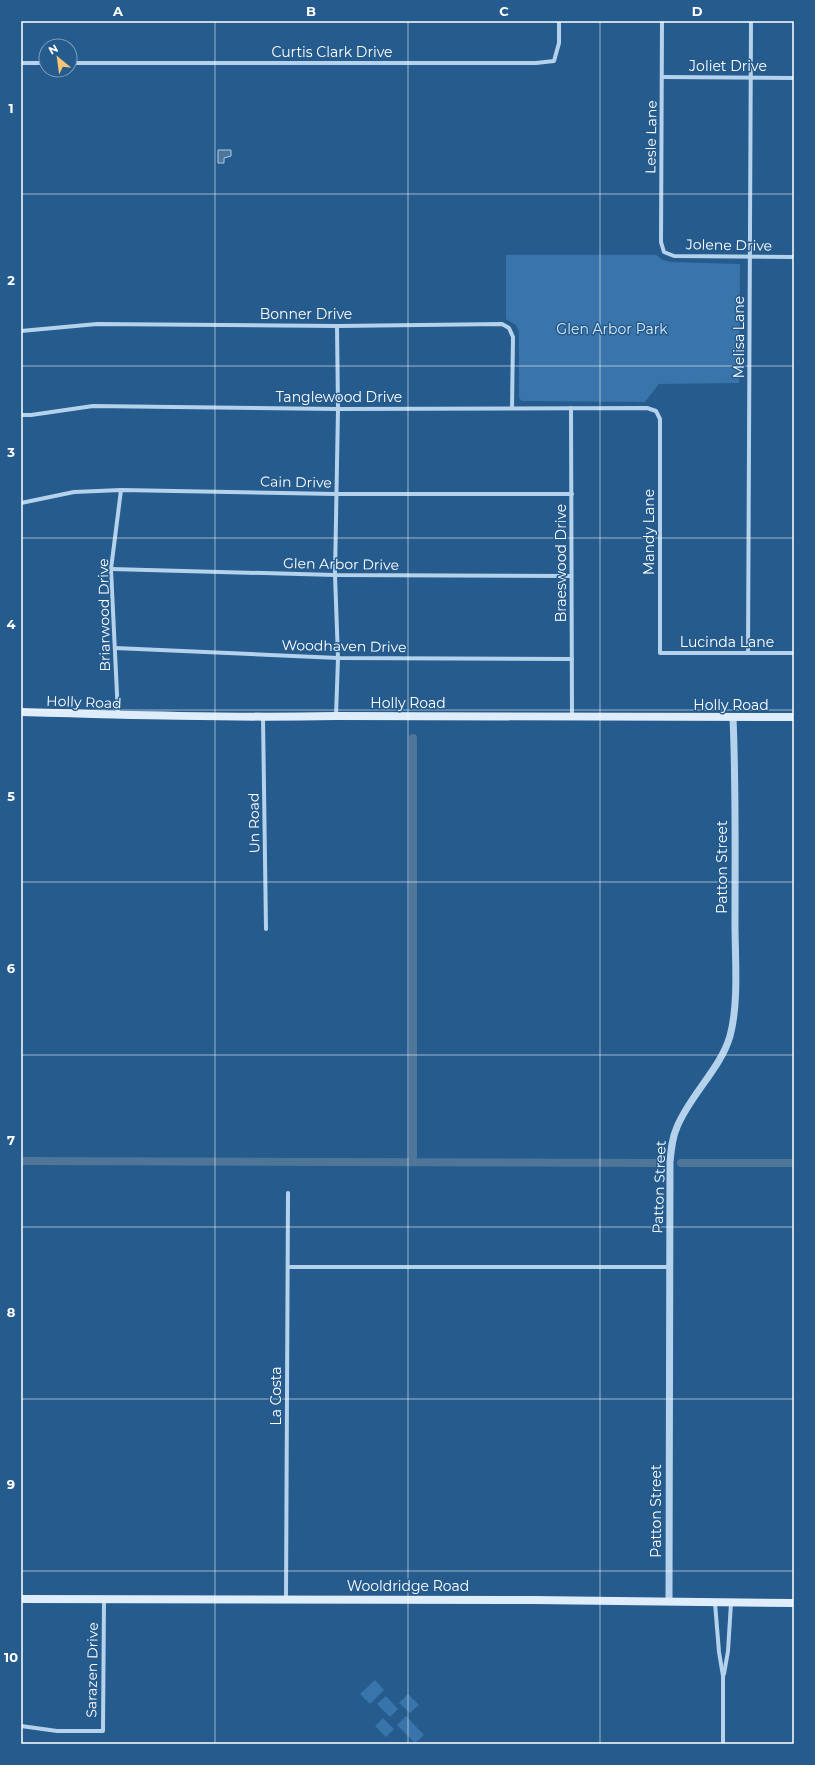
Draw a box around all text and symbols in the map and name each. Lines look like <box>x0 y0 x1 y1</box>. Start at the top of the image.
text: A <box>112 3 124 19</box>
text: B <box>306 3 316 19</box>
text: C <box>499 3 509 19</box>
text: D <box>692 3 703 19</box>
north arrow <box>38 38 78 78</box>
text: N <box>46 41 60 58</box>
street label: Curtis Clark Drive <box>271 43 393 61</box>
street label: Joliet Drive <box>688 57 767 75</box>
text: 1 <box>8 100 14 116</box>
street label: Lesle Lane <box>641 100 661 174</box>
street label: Jolene Drive <box>685 235 772 255</box>
text: 2 <box>7 272 15 288</box>
street label: Melisa Lane <box>730 296 748 378</box>
street label: Bonner Drive <box>260 305 352 323</box>
park label: Glen Arbor Park <box>556 320 668 338</box>
street label: Tanglewood Drive <box>276 388 402 406</box>
text: 3 <box>6 444 15 460</box>
street label: Cain Drive <box>260 472 332 492</box>
street label: Mandy Lane <box>640 489 658 575</box>
street label: Braeswood Drive <box>552 504 570 622</box>
street label: Glen Arbor Drive <box>283 554 399 574</box>
street label: Briarwood Drive <box>94 558 114 672</box>
text: 4 <box>7 616 16 632</box>
street label: Lucinda Lane <box>680 633 774 651</box>
street label: Woodhaven Drive <box>281 636 407 656</box>
street label: Holly Road <box>46 692 122 712</box>
street label: Holly Road <box>370 694 446 712</box>
street label: Holly Road <box>693 696 769 714</box>
text: 5 <box>7 788 15 804</box>
street label: Un Road <box>244 792 264 854</box>
street label: Patton Street <box>713 820 731 914</box>
text: 6 <box>7 960 16 976</box>
text: 7 <box>7 1132 15 1148</box>
street label: Patton Street <box>648 1140 670 1234</box>
text: 8 <box>7 1304 16 1320</box>
street label: La Costa <box>267 1366 285 1426</box>
street label: Patton Street <box>647 1464 665 1558</box>
text: 9 <box>7 1476 15 1492</box>
street label: Wooldridge Road <box>347 1577 469 1595</box>
street label: Sarazen Drive <box>82 1622 102 1718</box>
text: 10 <box>4 1649 18 1665</box>

